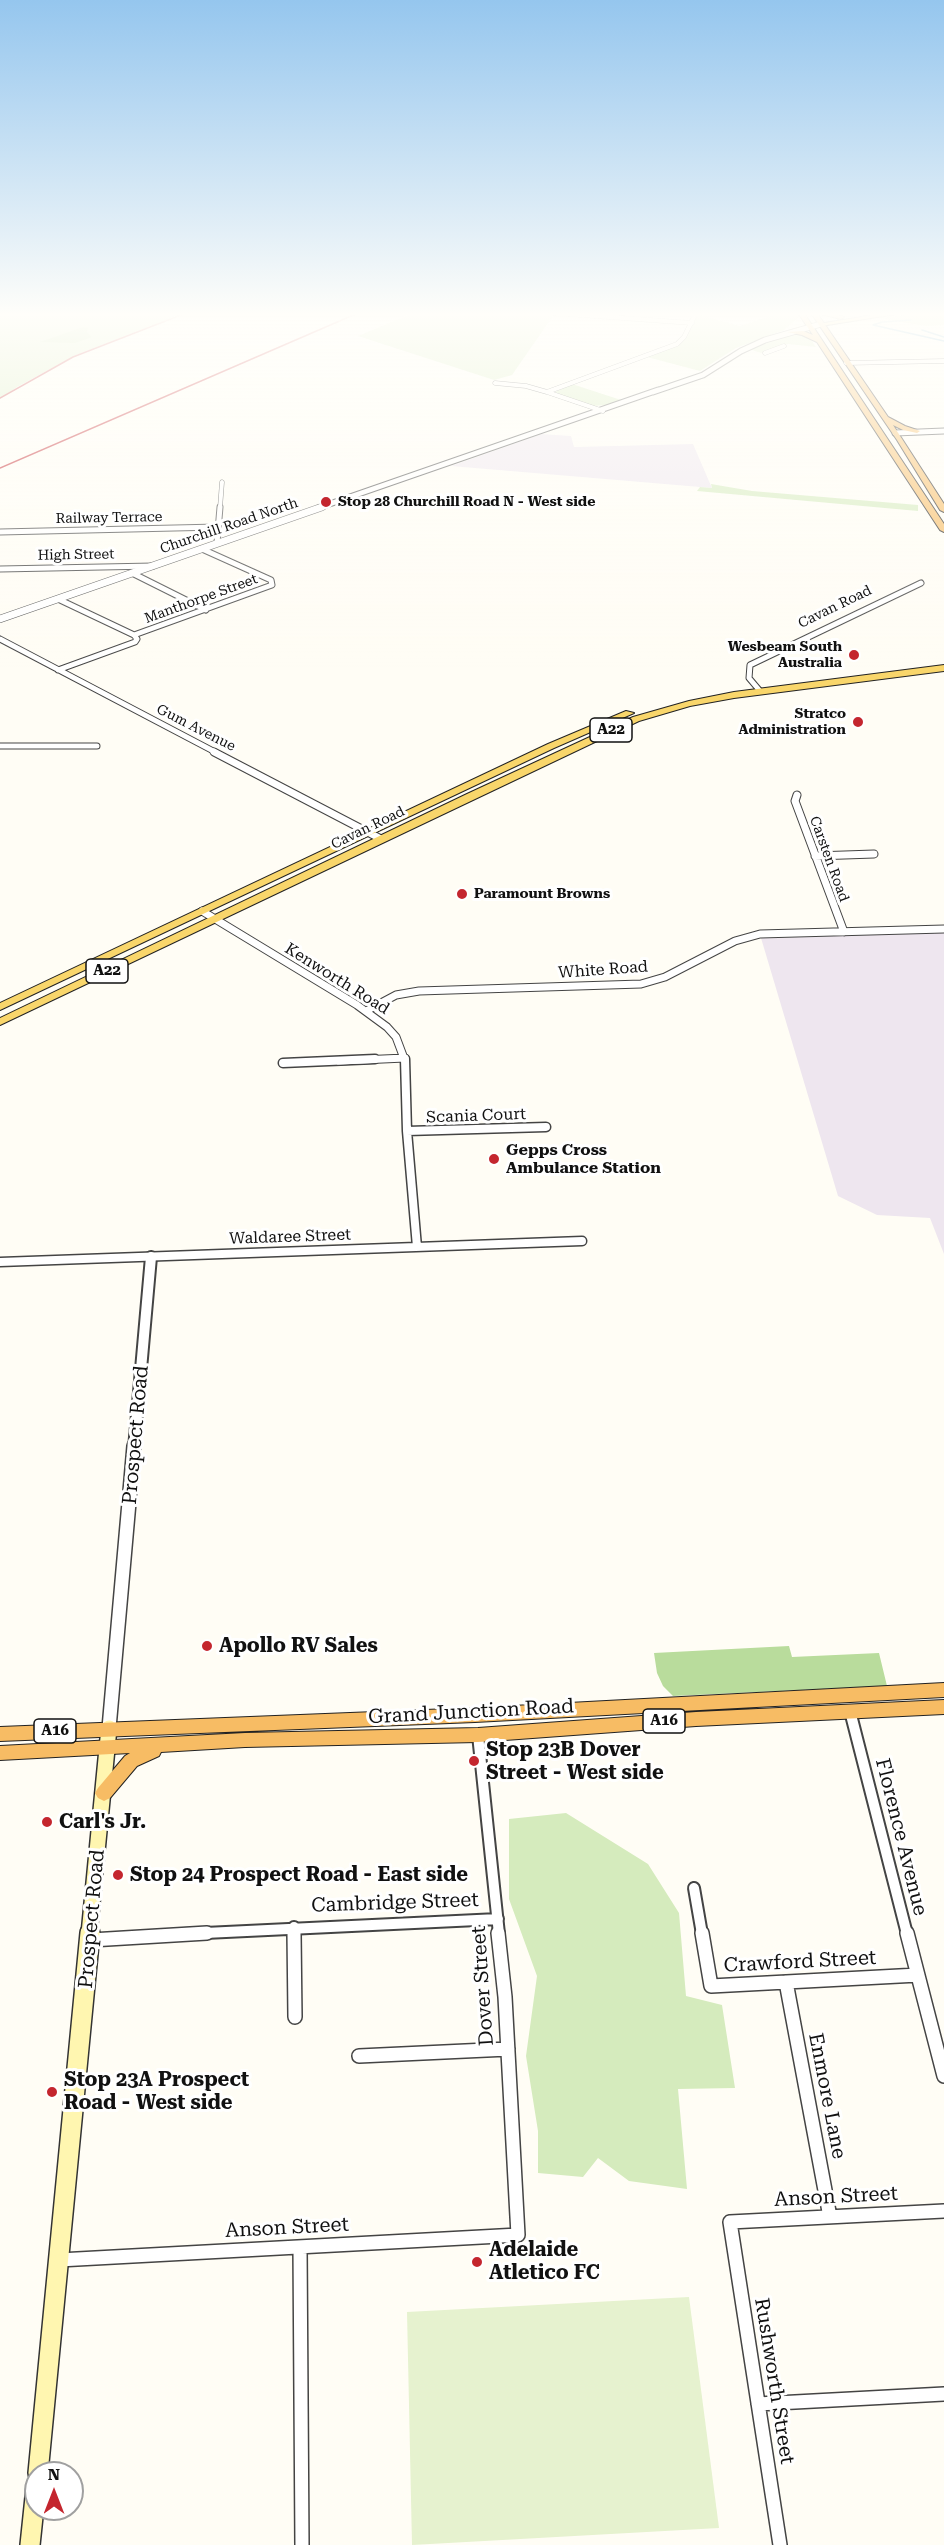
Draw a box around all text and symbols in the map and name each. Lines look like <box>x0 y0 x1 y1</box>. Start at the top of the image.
place label: Stop 28 Churchill Road N - West side <box>338 494 595 510</box>
street label: Churchill Road North <box>158 495 300 557</box>
marker: Stop 28 Churchill Road N - West side <box>319 495 333 509</box>
street label: Railway Terrace <box>55 509 163 527</box>
street label: High Street <box>37 546 115 564</box>
street label: Manthorpe Street <box>142 571 260 627</box>
street label: Cavan Road <box>796 582 874 632</box>
place label: Wesbeam South Australia <box>728 639 842 672</box>
marker: Wesbeam South Australia <box>847 648 861 662</box>
street label: Gum Avenue <box>154 701 238 755</box>
place label: Stratco Administration <box>738 706 846 738</box>
marker: Stratco Administration <box>851 715 865 729</box>
road number: A22 <box>590 718 632 742</box>
street label: Cavan Road <box>329 803 407 853</box>
street label: Carsten Road <box>806 814 852 904</box>
place label: Paramount Browns <box>474 886 610 902</box>
marker: Paramount Browns <box>455 887 469 901</box>
street label: Kenworth Road <box>281 939 393 1019</box>
street label: White Road <box>558 957 648 983</box>
road number: A22 <box>86 959 128 983</box>
street label: Scania Court <box>426 1105 526 1127</box>
place label: Gepps Cross Ambulance Station <box>506 1140 661 1178</box>
marker: Gepps Cross Ambulance Station <box>487 1152 501 1166</box>
street label: Waldaree Street <box>229 1225 351 1249</box>
street label: Prospect Road <box>118 1364 154 1506</box>
place label: Apollo RV Sales <box>219 1634 378 1658</box>
marker: Apollo RV Sales <box>200 1639 214 1653</box>
street label: Grand Junction Road <box>367 1695 575 1729</box>
road number: A16 <box>643 1709 685 1733</box>
road number: A16 <box>34 1719 76 1743</box>
place label: Stop 23B Dover Street - West side <box>486 1738 664 1785</box>
marker: Stop 23B Dover Street - West side <box>467 1754 481 1768</box>
street label: Florence Avenue <box>870 1756 932 1918</box>
place label: Carl's Jr. <box>59 1810 146 1834</box>
marker: Carl's Jr. <box>40 1815 54 1829</box>
street label: Prospect Road <box>74 1848 110 1990</box>
place label: Stop 24 Prospect Road - East side <box>130 1863 468 1887</box>
marker: Stop 24 Prospect Road - East side <box>111 1868 125 1882</box>
street label: Cambridge Street <box>311 1888 479 1918</box>
street label: Dover Street <box>467 1925 499 2047</box>
street label: Crawford Street <box>723 1946 877 1978</box>
street label: Enmore Lane <box>803 2031 851 2161</box>
place label: Stop 23A Prospect Road - West side <box>64 2068 249 2115</box>
marker: Stop 23A Prospect Road - West side <box>45 2085 59 2099</box>
street label: Anson Street <box>774 2182 898 2212</box>
street label: Anson Street <box>225 2213 349 2243</box>
place label: Adelaide Atletico FC <box>489 2238 600 2285</box>
marker: Adelaide Atletico FC <box>470 2255 484 2269</box>
street label: Rushworth Street <box>749 2296 799 2466</box>
north arrow <box>24 2461 84 2521</box>
text: N <box>48 2465 60 2484</box>

